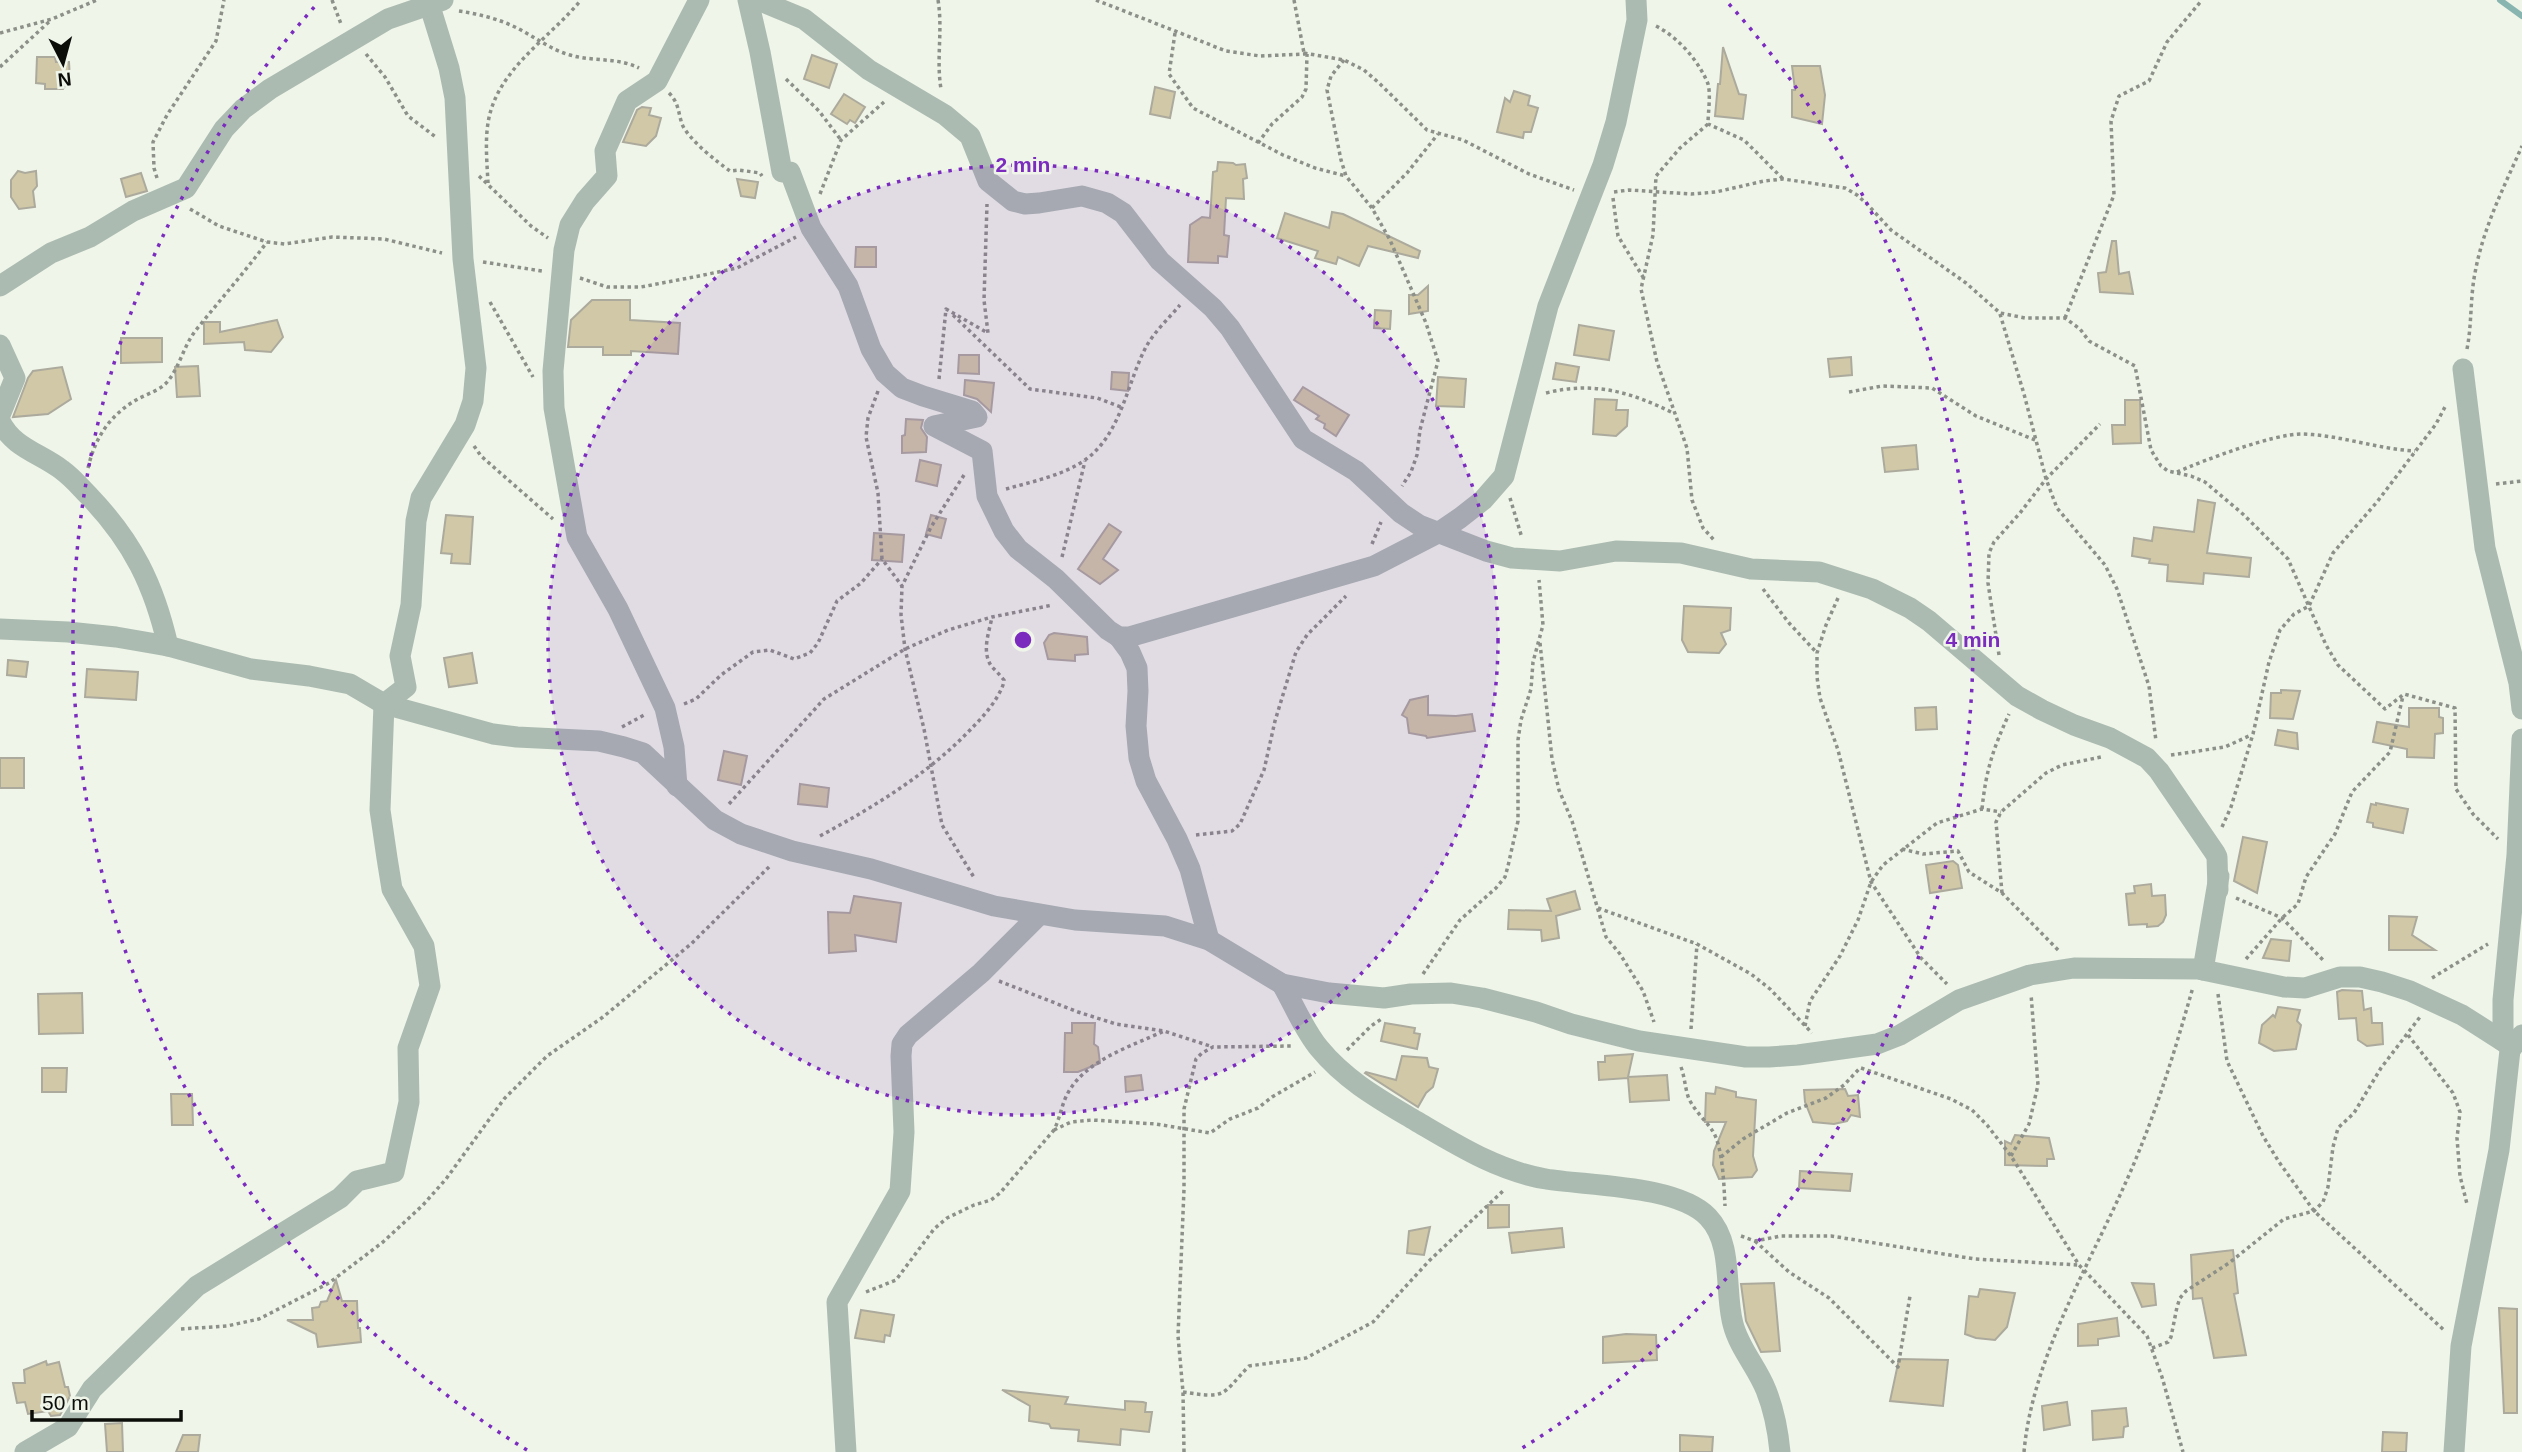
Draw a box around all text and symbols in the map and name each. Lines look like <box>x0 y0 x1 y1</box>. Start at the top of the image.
north arrow <box>28 28 98 98</box>
text: N <box>57 68 73 91</box>
text: 2 min <box>996 153 1050 176</box>
centre of rings <box>1011 628 1035 652</box>
text: 4 min <box>1946 628 2000 651</box>
scale bar <box>32 1378 180 1422</box>
text: 50 m <box>42 1391 89 1414</box>

